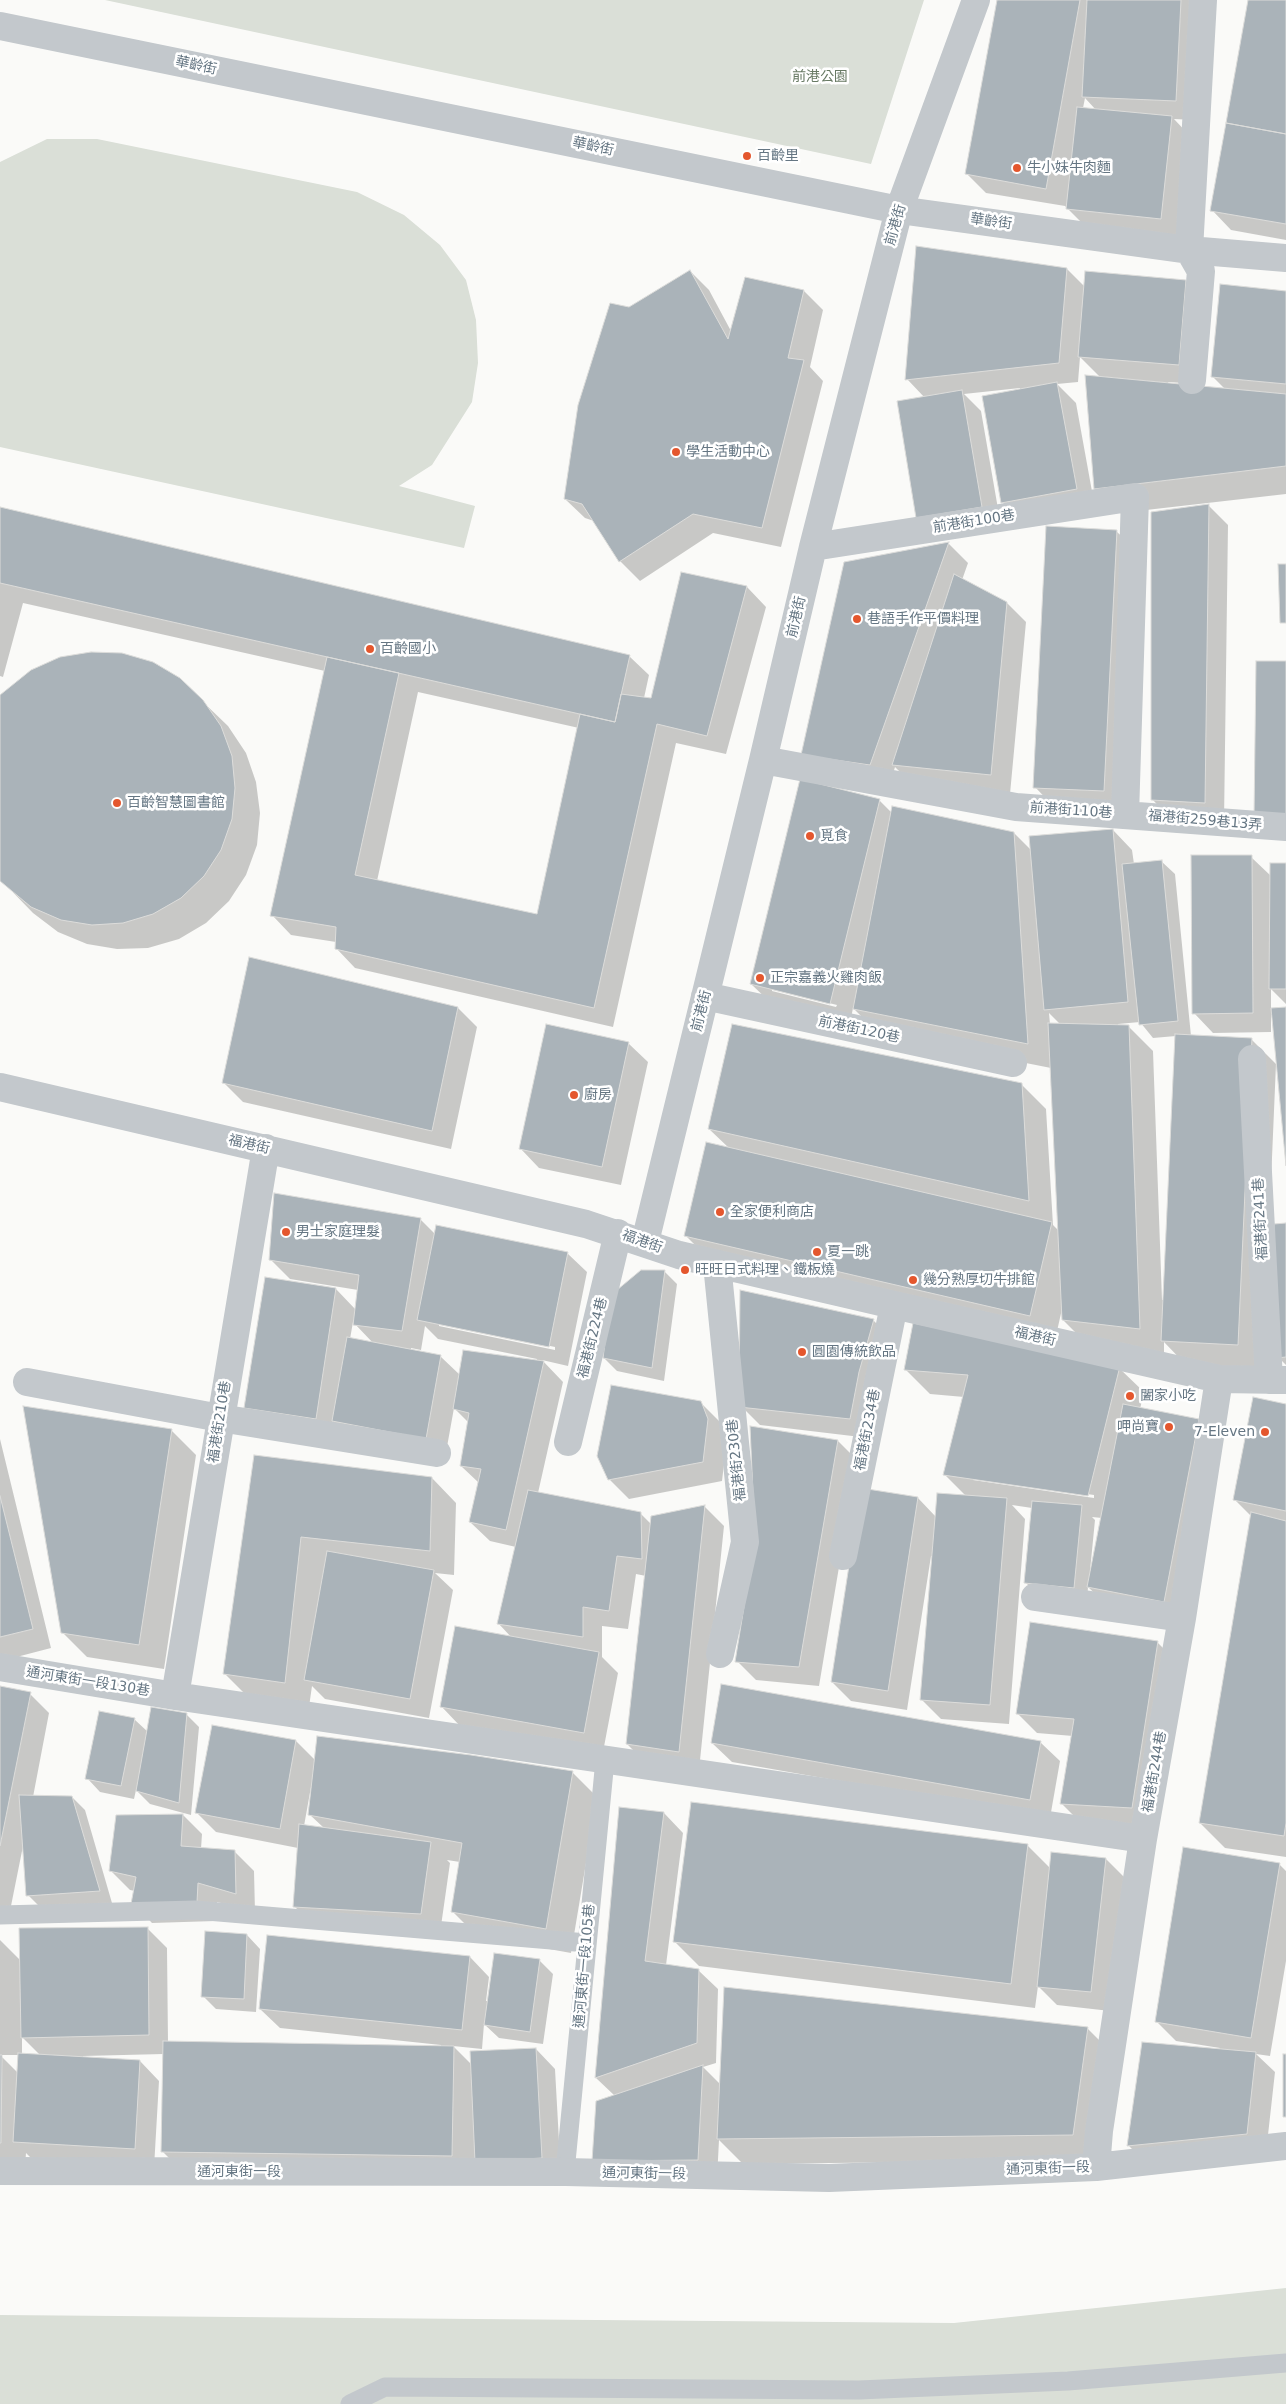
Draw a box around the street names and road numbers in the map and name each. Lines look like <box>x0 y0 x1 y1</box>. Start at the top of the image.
street label: 華齡街 <box>174 53 218 79</box>
street label: 華齡街 <box>571 134 615 160</box>
street label: 前港街 <box>882 202 910 248</box>
street label: 華齡街 <box>969 211 1013 233</box>
street label: 前港街100巷 <box>932 507 1016 537</box>
street label: 前港街 <box>784 595 810 639</box>
street label: 前港街110巷 <box>1029 800 1113 822</box>
street label: 福港街259巷13弄 <box>1147 808 1263 834</box>
street label: 前港街 <box>689 989 715 1033</box>
street label: 前港街120巷 <box>817 1013 901 1047</box>
street label: 福港街 <box>227 1132 271 1158</box>
street label: 福港街241巷 <box>1250 1177 1272 1261</box>
street label: 福港街 <box>619 1227 665 1257</box>
street label: 福港街224巷 <box>575 1296 611 1380</box>
street label: 福港街 <box>1013 1324 1057 1350</box>
street label: 福港街210巷 <box>205 1380 235 1464</box>
street label: 福港街234巷 <box>852 1388 884 1472</box>
street label: 福港街230巷 <box>724 1418 750 1502</box>
street label: 通河東街一段130巷 <box>25 1664 151 1700</box>
street label: 福港街244巷 <box>1140 1730 1170 1814</box>
street label: 通河東街一段105巷 <box>571 1903 599 2029</box>
street label: 通河東街一段 <box>1006 2159 1090 2179</box>
street label: 通河東街一段 <box>197 2164 281 2180</box>
street label: 通河東街一段 <box>602 2165 686 2183</box>

